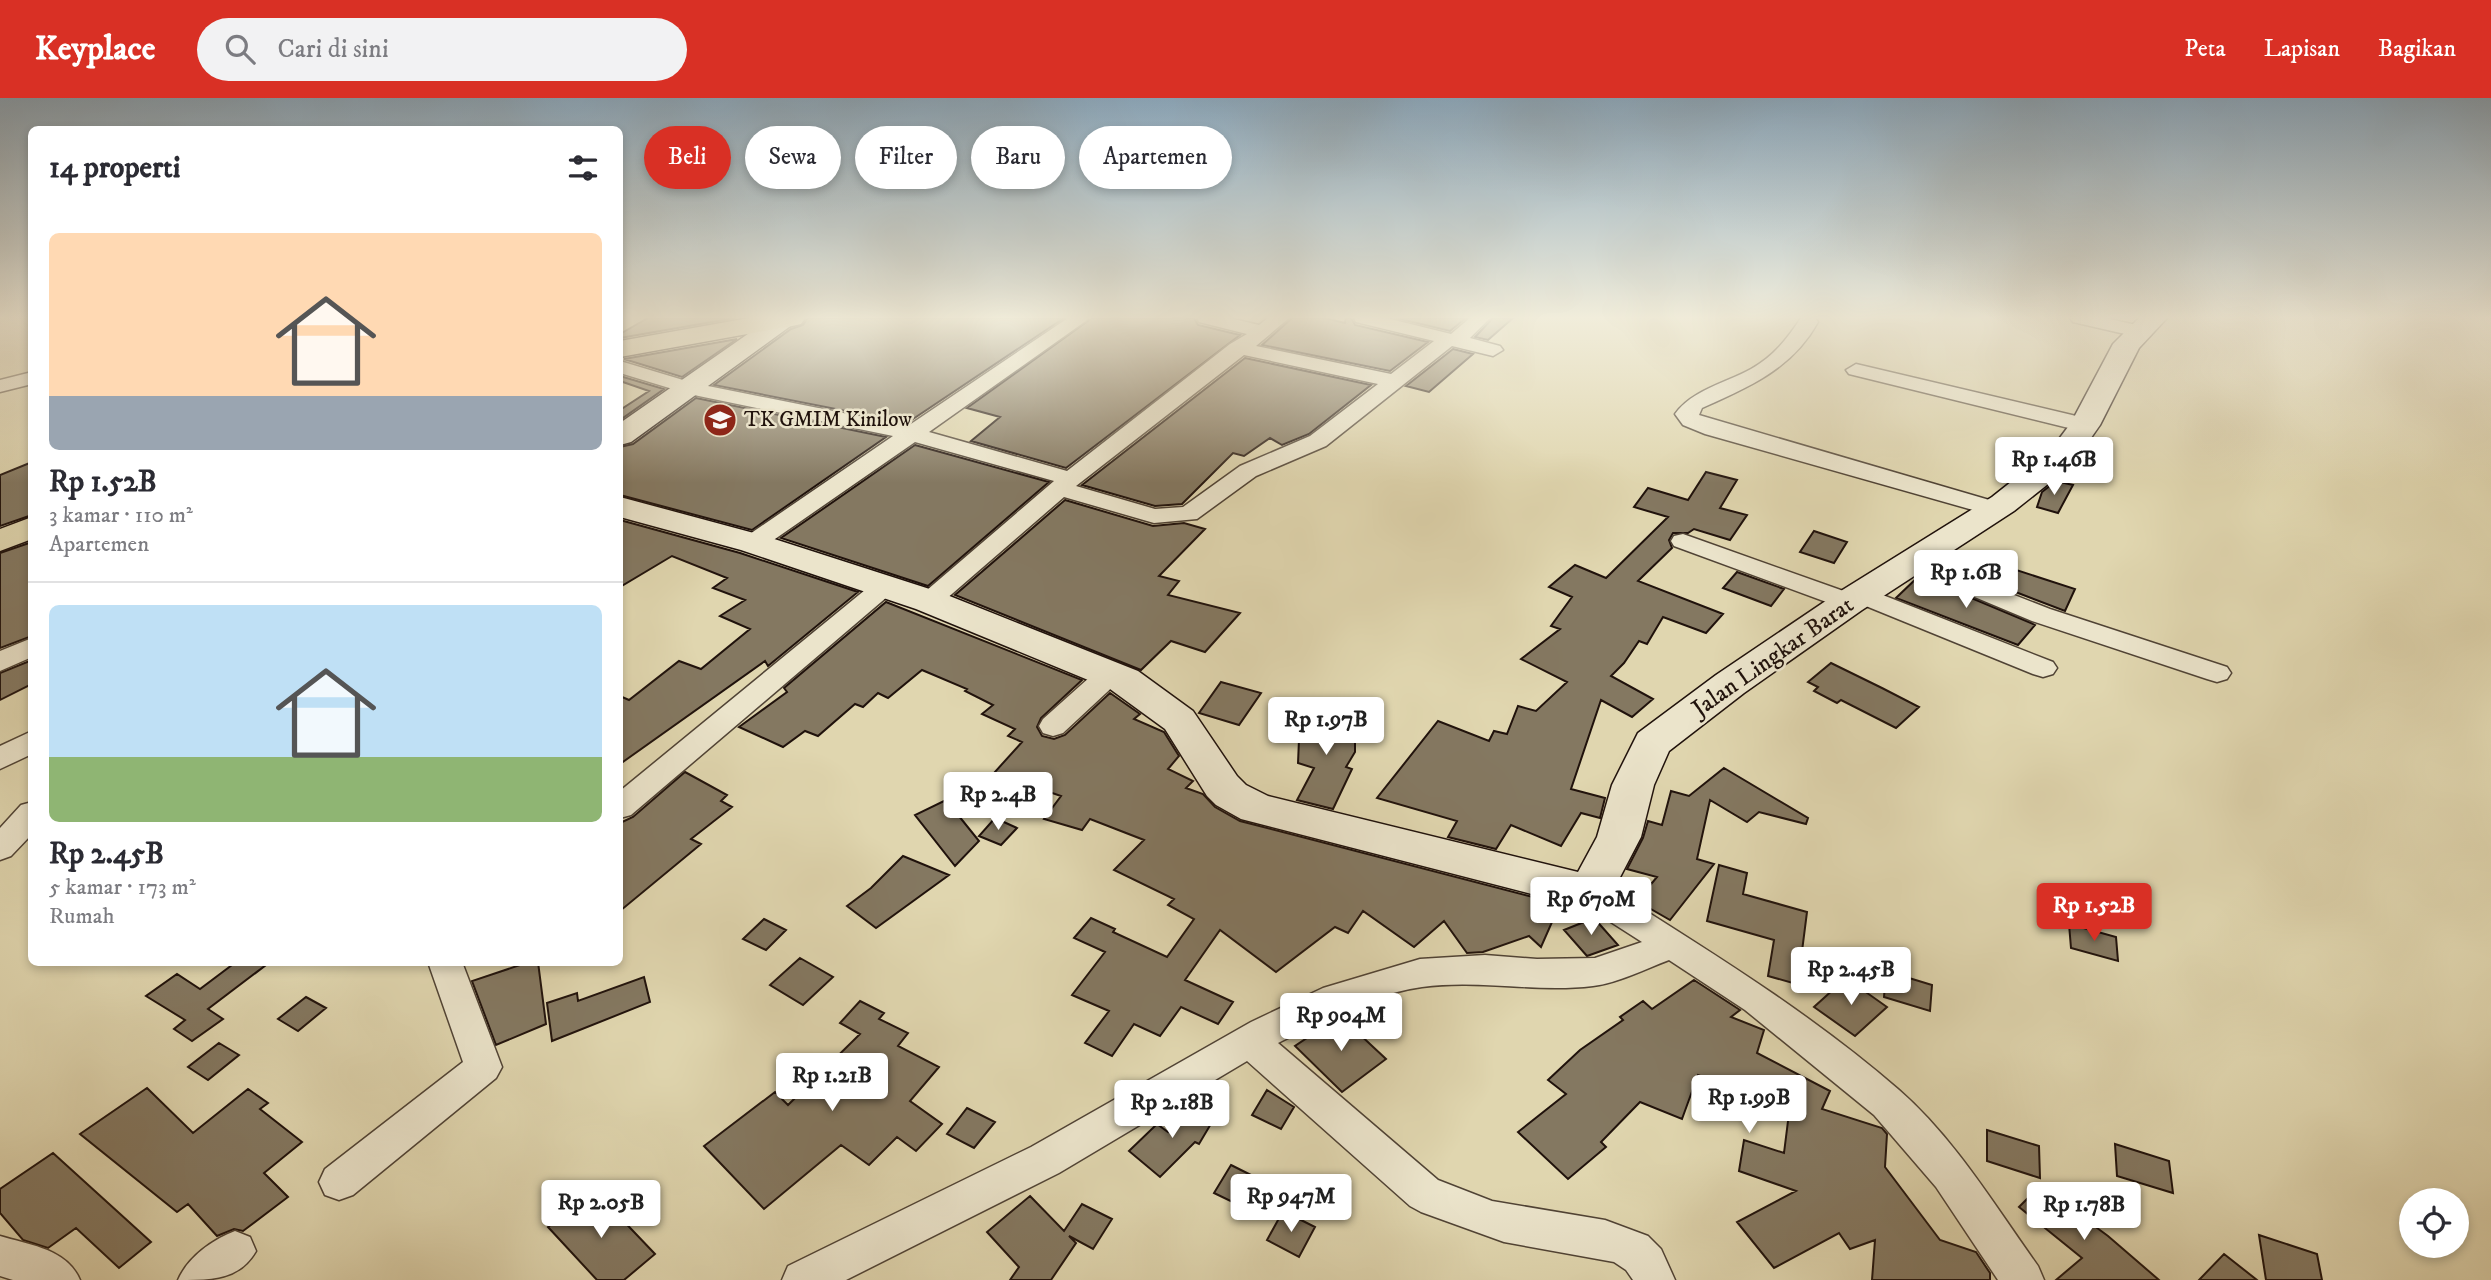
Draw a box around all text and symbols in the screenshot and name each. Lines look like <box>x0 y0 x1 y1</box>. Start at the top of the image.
search box <box>197 18 687 81</box>
text: Keyplace <box>35 29 155 70</box>
icon: search <box>221 30 259 68</box>
text: Cari di sini <box>277 33 389 66</box>
text: Peta <box>2184 34 2226 64</box>
text: Lapisan <box>2264 34 2340 64</box>
text: Bagikan <box>2378 34 2456 64</box>
chip: Beli <box>644 126 731 189</box>
chip: Sewa <box>745 126 841 189</box>
chip: Filter <box>855 126 957 189</box>
chip: Baru <box>971 126 1065 189</box>
chip: Apartemen <box>1079 126 1232 189</box>
icon: filters <box>564 149 602 187</box>
text: 14 properti <box>49 150 180 187</box>
icon: home <box>263 278 389 404</box>
school or university icon: TK GMIM Kinilow <box>701 401 739 439</box>
place label: TK GMIM Kinilow <box>744 407 912 433</box>
pin: Rp 1.46B <box>1982 438 2126 497</box>
text: Rp 1.46B <box>2011 445 2097 474</box>
text: Rp 1.52B <box>49 464 157 501</box>
text: 3 kamar · 110 m² <box>49 501 193 530</box>
text: Apartemen <box>49 530 149 559</box>
pin: Rp 1.6B <box>1901 550 2031 610</box>
text: Rp 1.6B <box>1930 558 2002 587</box>
street label: Jalan Lingkar Barat <box>1685 590 1860 725</box>
icon: home <box>263 650 389 776</box>
pin: Rp 1.97B <box>1254 698 1398 757</box>
text: Rp 1.97B <box>1284 705 1368 734</box>
pin: Rp 2.4B <box>933 772 1063 832</box>
text: Rp 2.4B <box>960 780 1036 809</box>
text: Rp 2.45B <box>49 836 164 873</box>
text: 5 kamar · 173 m² <box>49 873 196 902</box>
pin: Rp 670M <box>1526 878 1656 937</box>
pin: Rp 1.52B <box>2022 884 2166 943</box>
text: Rp 670M <box>1546 885 1636 914</box>
text: Rp 1.52B <box>2053 891 2135 920</box>
text: Rumah <box>49 902 115 931</box>
pin: Rp 2.45B <box>1779 948 1923 1007</box>
text: Rp 2.45B <box>1807 955 1895 984</box>
pin: Rp 904M <box>1276 993 1406 1053</box>
text: Rp 904M <box>1296 1001 1386 1030</box>
pin: Rp 1.21B <box>760 1054 904 1113</box>
text: Rp 1.21B <box>792 1061 872 1090</box>
pin: Rp 1.99B <box>1677 1076 1821 1135</box>
pin: Rp 2.18B <box>1100 1080 1244 1140</box>
text: Rp 1.99B <box>1707 1083 1791 1112</box>
text: Rp 2.18B <box>1130 1088 1214 1117</box>
pin: Rp 947M <box>1226 1174 1356 1234</box>
pin: Rp 2.05B <box>529 1180 673 1240</box>
text: Rp 947M <box>1247 1182 1335 1211</box>
pin: Rp 1.78B <box>2012 1182 2156 1242</box>
text: Rp 2.05B <box>557 1188 645 1217</box>
map controls <box>2399 1188 2469 1258</box>
button: locate <box>2399 1188 2469 1258</box>
text: Rp 1.78B <box>2043 1190 2125 1219</box>

